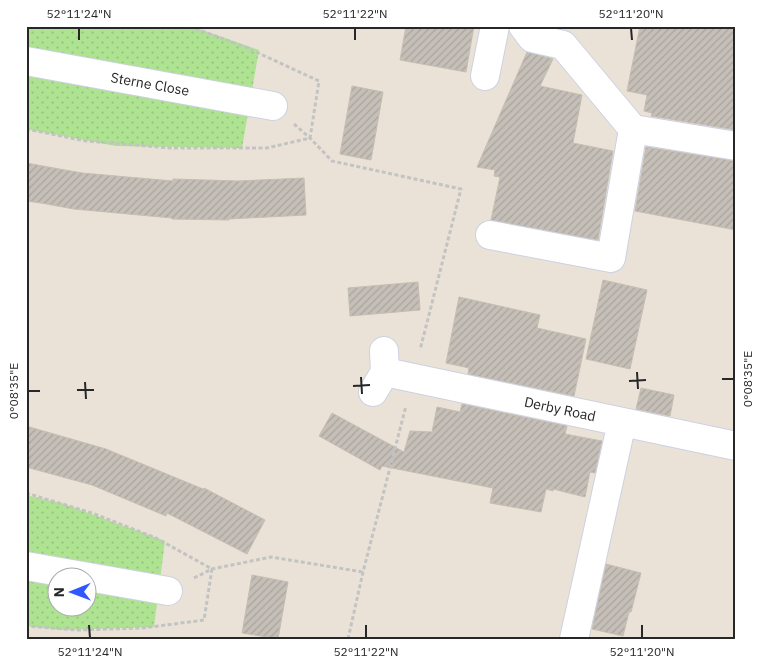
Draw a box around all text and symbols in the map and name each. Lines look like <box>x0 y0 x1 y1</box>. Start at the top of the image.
text: 52°11'24"N <box>46 6 112 21</box>
text: 52°11'22"N <box>322 6 388 21</box>
text: 52°11'20"N <box>598 6 664 21</box>
street label: Sterne Close <box>109 68 191 100</box>
text: 0°08'35"E <box>740 351 755 407</box>
text: 0°08'35"E <box>6 363 21 419</box>
street label: Derby Road <box>523 393 597 425</box>
north arrow <box>48 568 98 618</box>
text: N <box>50 587 68 597</box>
text: 52°11'24"N <box>57 644 123 659</box>
text: 52°11'22"N <box>333 644 399 659</box>
text: 52°11'20"N <box>609 644 675 659</box>

